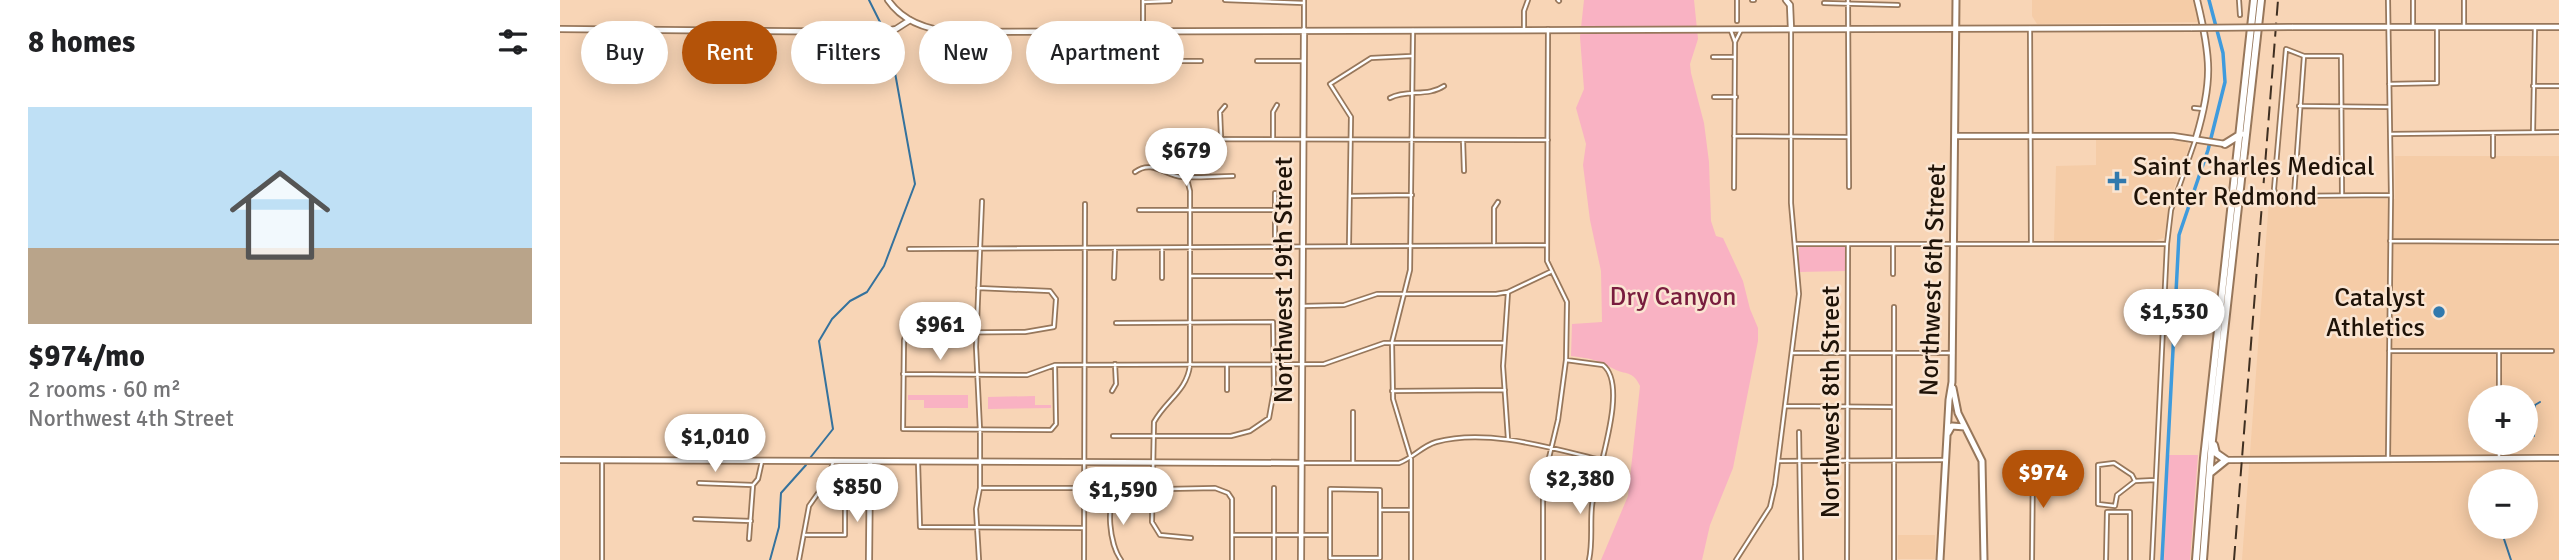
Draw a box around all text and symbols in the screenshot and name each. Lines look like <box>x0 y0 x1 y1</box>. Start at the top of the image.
chip: Buy <box>581 21 668 84</box>
chip: Rent <box>682 21 777 84</box>
chip: Filters <box>791 21 905 84</box>
chip: New <box>919 21 1012 84</box>
chip: Apartment <box>1026 21 1184 84</box>
icon: filters <box>494 23 532 61</box>
text: 8 homes <box>28 24 135 61</box>
pin: $679 <box>1145 128 1227 188</box>
text: $679 <box>1161 136 1211 165</box>
place label: Saint Charles Medical Center Redmond <box>2133 151 2375 213</box>
icon: home <box>217 152 343 278</box>
street label: Northwest 19th Street <box>1268 157 1300 403</box>
street label: Northwest 6th Street <box>1913 163 1953 397</box>
marker: Saint Charles Medical Center Redmond <box>2107 171 2127 191</box>
park label: Dry Canyon <box>1610 281 1736 313</box>
place label: Catalyst Athletics <box>2326 282 2425 344</box>
street label: Northwest 8th Street <box>1815 286 1847 518</box>
pin: $1,530 <box>2117 290 2231 349</box>
text: $1,530 <box>2140 297 2208 326</box>
pin: $961 <box>899 302 981 362</box>
marker: Catalyst Athletics <box>2431 304 2447 320</box>
text: $961 <box>915 310 965 339</box>
text: $974/mo <box>28 338 145 375</box>
text: 2 rooms · 60 m² <box>28 375 181 404</box>
map controls <box>2468 385 2538 539</box>
button: + <box>2468 385 2538 455</box>
text: Northwest 4th Street <box>28 404 234 433</box>
pin: $1,010 <box>658 414 772 474</box>
text: $1,010 <box>681 422 749 451</box>
pin: $974 <box>2002 450 2084 510</box>
pin: $2,380 <box>1523 456 1637 516</box>
text: $974 <box>2018 458 2068 487</box>
pin: $850 <box>816 464 898 524</box>
text: $2,380 <box>1546 464 1614 493</box>
pin: $1,590 <box>1066 468 1180 527</box>
button: − <box>2468 469 2538 539</box>
text: $850 <box>832 472 882 501</box>
text: $1,590 <box>1089 475 1157 504</box>

